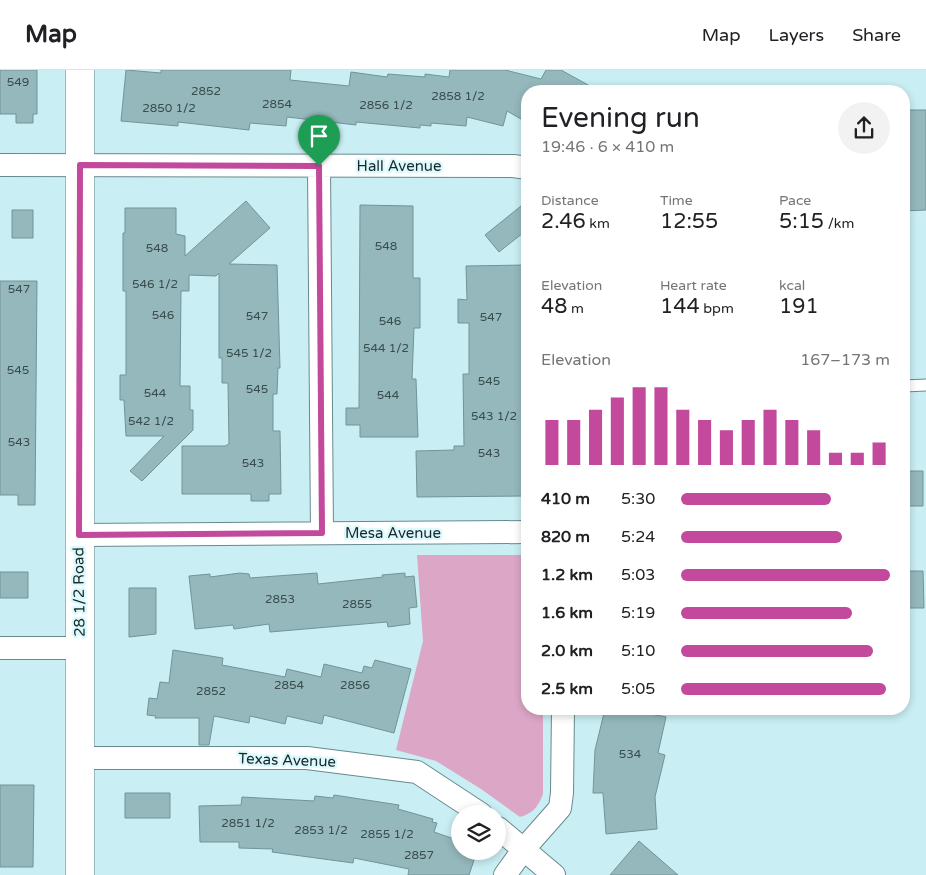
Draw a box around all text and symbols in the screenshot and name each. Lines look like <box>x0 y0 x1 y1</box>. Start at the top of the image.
text: Map <box>25 20 77 49</box>
text: Map <box>702 24 741 46</box>
text: Layers <box>769 24 824 46</box>
text: Share <box>852 24 901 46</box>
house number: 549 <box>7 75 29 89</box>
house number: 2852 <box>191 84 221 98</box>
house number: 2858 1/2 <box>431 89 485 103</box>
house number: 2854 <box>262 97 293 111</box>
house number: 2856 1/2 <box>359 98 413 112</box>
house number: 2850 1/2 <box>142 101 196 115</box>
text: Evening run <box>541 101 700 135</box>
button: share <box>838 102 890 154</box>
pin <box>298 115 340 166</box>
icon: arrive <box>305 122 333 150</box>
text: 19:46 · 6 × 410 m <box>541 137 674 157</box>
street label: Hall Avenue <box>357 157 441 175</box>
text: Distance <box>541 192 599 209</box>
text: Time <box>660 192 693 209</box>
text: Pace <box>779 192 811 209</box>
text: 2.46 <box>541 209 586 234</box>
text: 12:55 <box>660 209 718 234</box>
text: 5:15 <box>779 209 824 234</box>
text: km <box>586 215 610 232</box>
text: /km <box>824 215 854 232</box>
house number: 548 <box>375 239 397 253</box>
house number: 548 <box>146 241 168 255</box>
house number: 546 1/2 <box>132 277 178 291</box>
text: Elevation <box>541 277 602 294</box>
text: Heart rate <box>660 277 727 294</box>
text: kcal <box>779 277 805 294</box>
house number: 547 <box>8 282 30 296</box>
text: 48 <box>541 294 567 319</box>
text: 144 <box>660 294 700 319</box>
text: 191 <box>779 294 819 319</box>
text: m <box>567 300 584 317</box>
text: bpm <box>700 300 734 317</box>
house number: 546 <box>152 308 174 322</box>
house number: 547 <box>246 309 268 323</box>
house number: 547 <box>480 310 502 324</box>
house number: 546 <box>379 314 401 328</box>
house number: 544 1/2 <box>363 341 409 355</box>
house number: 545 1/2 <box>226 346 272 360</box>
text: Elevation <box>541 350 611 370</box>
text: 167–173 m <box>800 350 890 370</box>
house number: 545 <box>7 363 29 377</box>
house number: 545 <box>478 374 500 388</box>
house number: 545 <box>246 382 268 396</box>
house number: 544 <box>144 386 167 400</box>
house number: 544 <box>377 388 400 402</box>
house number: 543 1/2 <box>471 409 517 423</box>
house number: 542 1/2 <box>128 414 174 428</box>
house number: 543 <box>8 435 30 449</box>
house number: 543 <box>478 446 500 460</box>
house number: 543 <box>242 456 264 470</box>
text: 410 m <box>541 489 590 509</box>
text: 5:30 <box>621 489 655 509</box>
street label: Mesa Avenue <box>345 524 441 542</box>
text: 820 m <box>541 527 590 547</box>
text: 5:24 <box>621 527 655 547</box>
street label: 28 1/2 Road <box>69 547 89 637</box>
text: 1.2 km <box>541 565 593 585</box>
text: 5:03 <box>621 565 655 585</box>
house number: 2853 <box>265 592 295 606</box>
house number: 2855 <box>342 597 372 611</box>
text: 1.6 km <box>541 603 593 623</box>
text: 5:19 <box>621 603 655 623</box>
text: 2.0 km <box>541 641 593 661</box>
text: 5:10 <box>621 641 655 661</box>
house number: 2854 <box>274 678 305 692</box>
house number: 2856 <box>340 678 370 692</box>
text: 2.5 km <box>541 679 593 699</box>
text: 5:05 <box>621 679 655 699</box>
house number: 2852 <box>196 684 226 698</box>
house number: 534 <box>619 747 642 761</box>
street label: Texas Avenue <box>238 749 336 771</box>
map controls <box>451 805 506 860</box>
button: layers <box>451 805 506 860</box>
house number: 2851 1/2 <box>221 816 275 830</box>
house number: 2853 1/2 <box>294 823 348 837</box>
house number: 2855 1/2 <box>360 827 414 841</box>
house number: 2857 <box>404 848 434 862</box>

